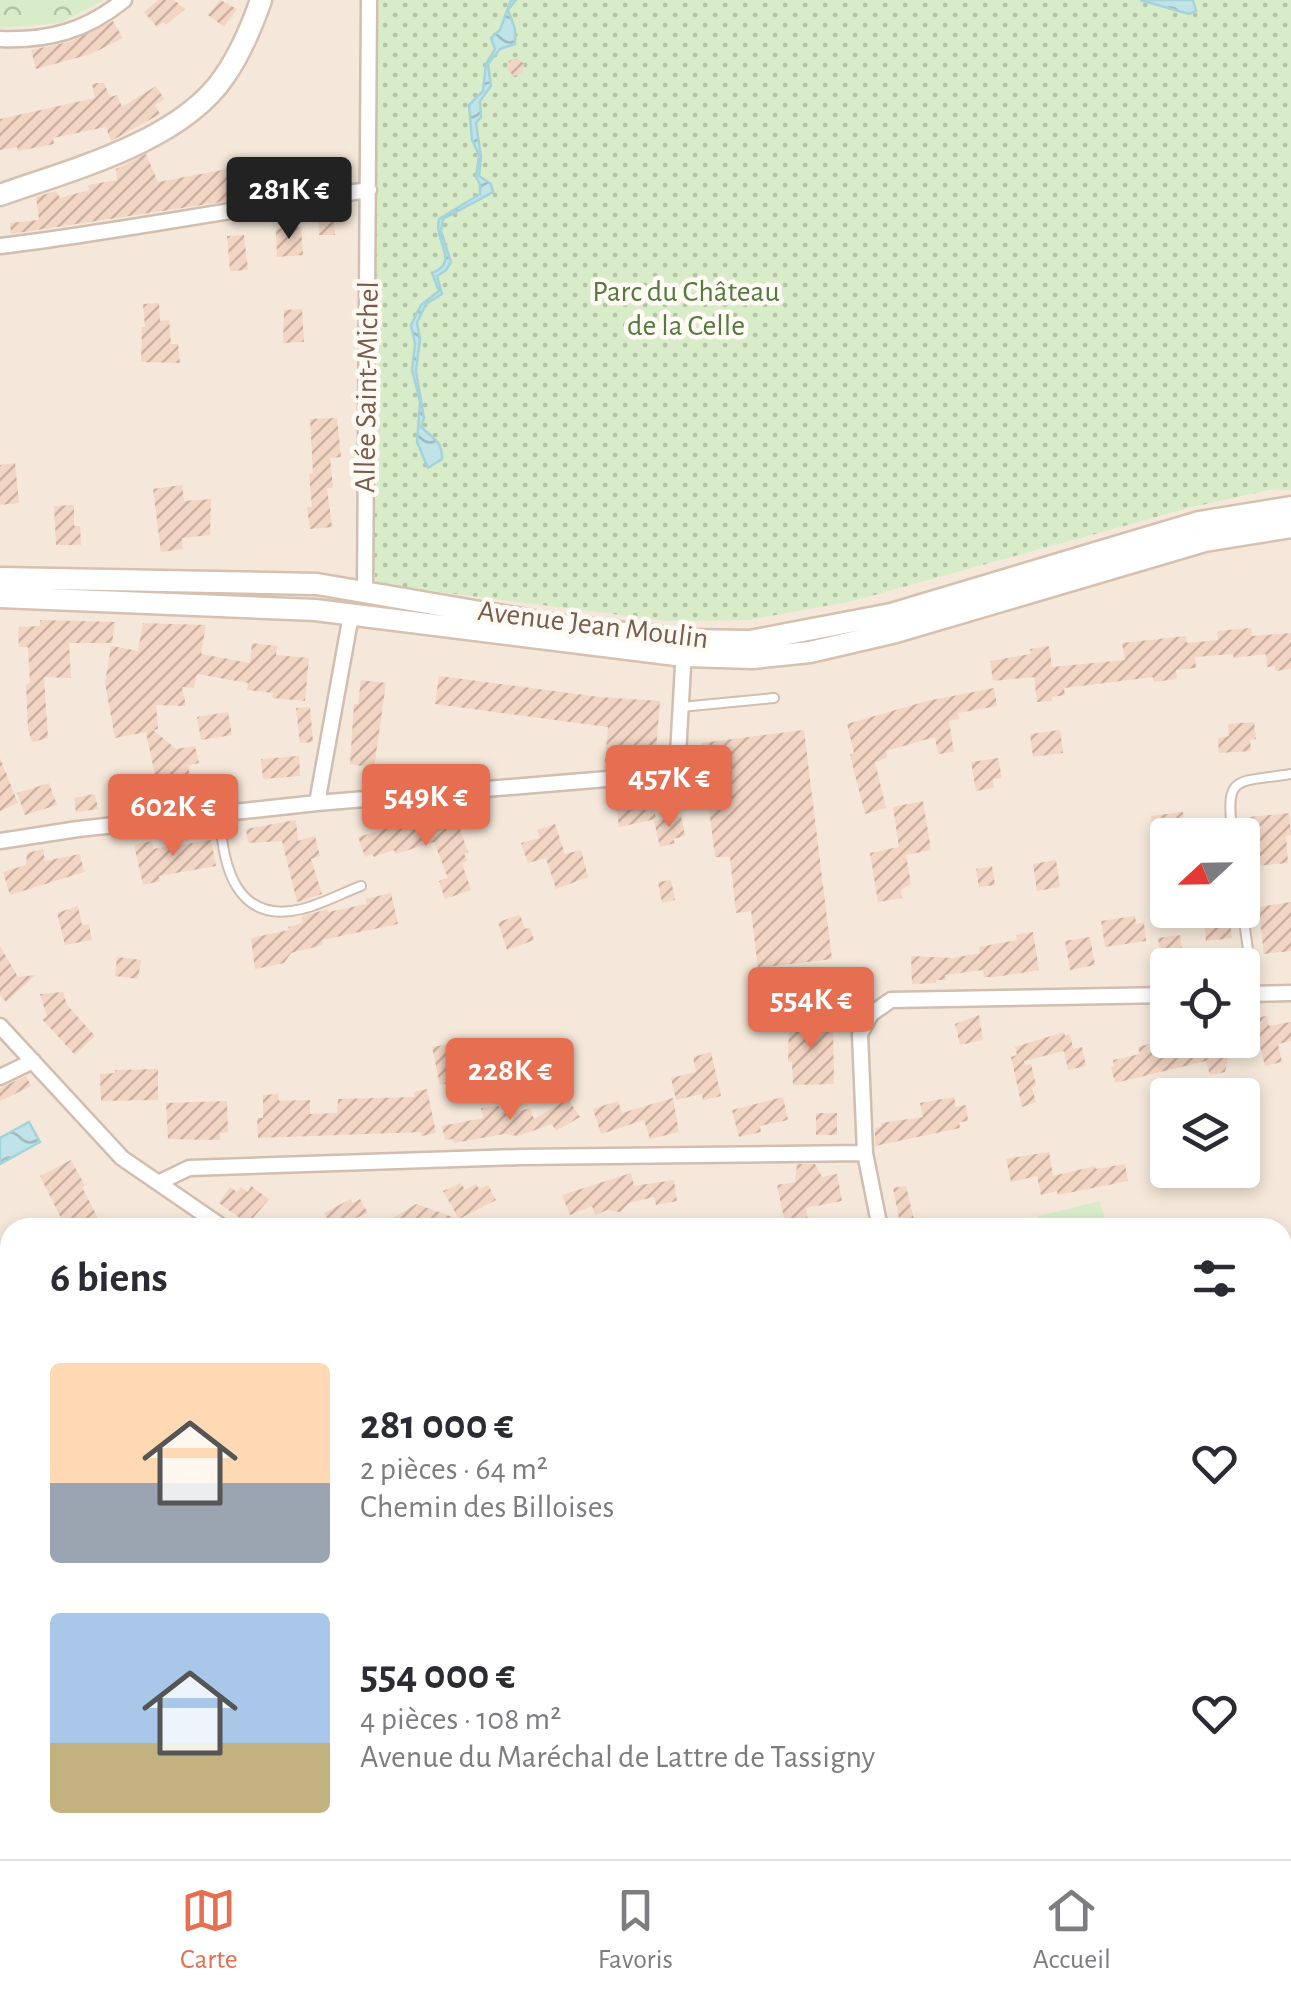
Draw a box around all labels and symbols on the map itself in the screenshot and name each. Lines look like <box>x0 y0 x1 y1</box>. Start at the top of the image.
pin: 281K € <box>208 157 370 242</box>
park label: Parc du Château de la Celle <box>592 277 780 341</box>
street label: Allée Saint-Michel <box>350 281 384 493</box>
street label: Avenue Jean Moulin <box>476 596 710 654</box>
pin: 457K € <box>588 745 750 830</box>
pin: 549K € <box>345 764 507 849</box>
pin: 602K € <box>92 774 254 859</box>
north arrow <box>1150 818 1260 928</box>
pin: 554K € <box>730 967 892 1052</box>
pin: 228K € <box>429 1038 591 1123</box>

